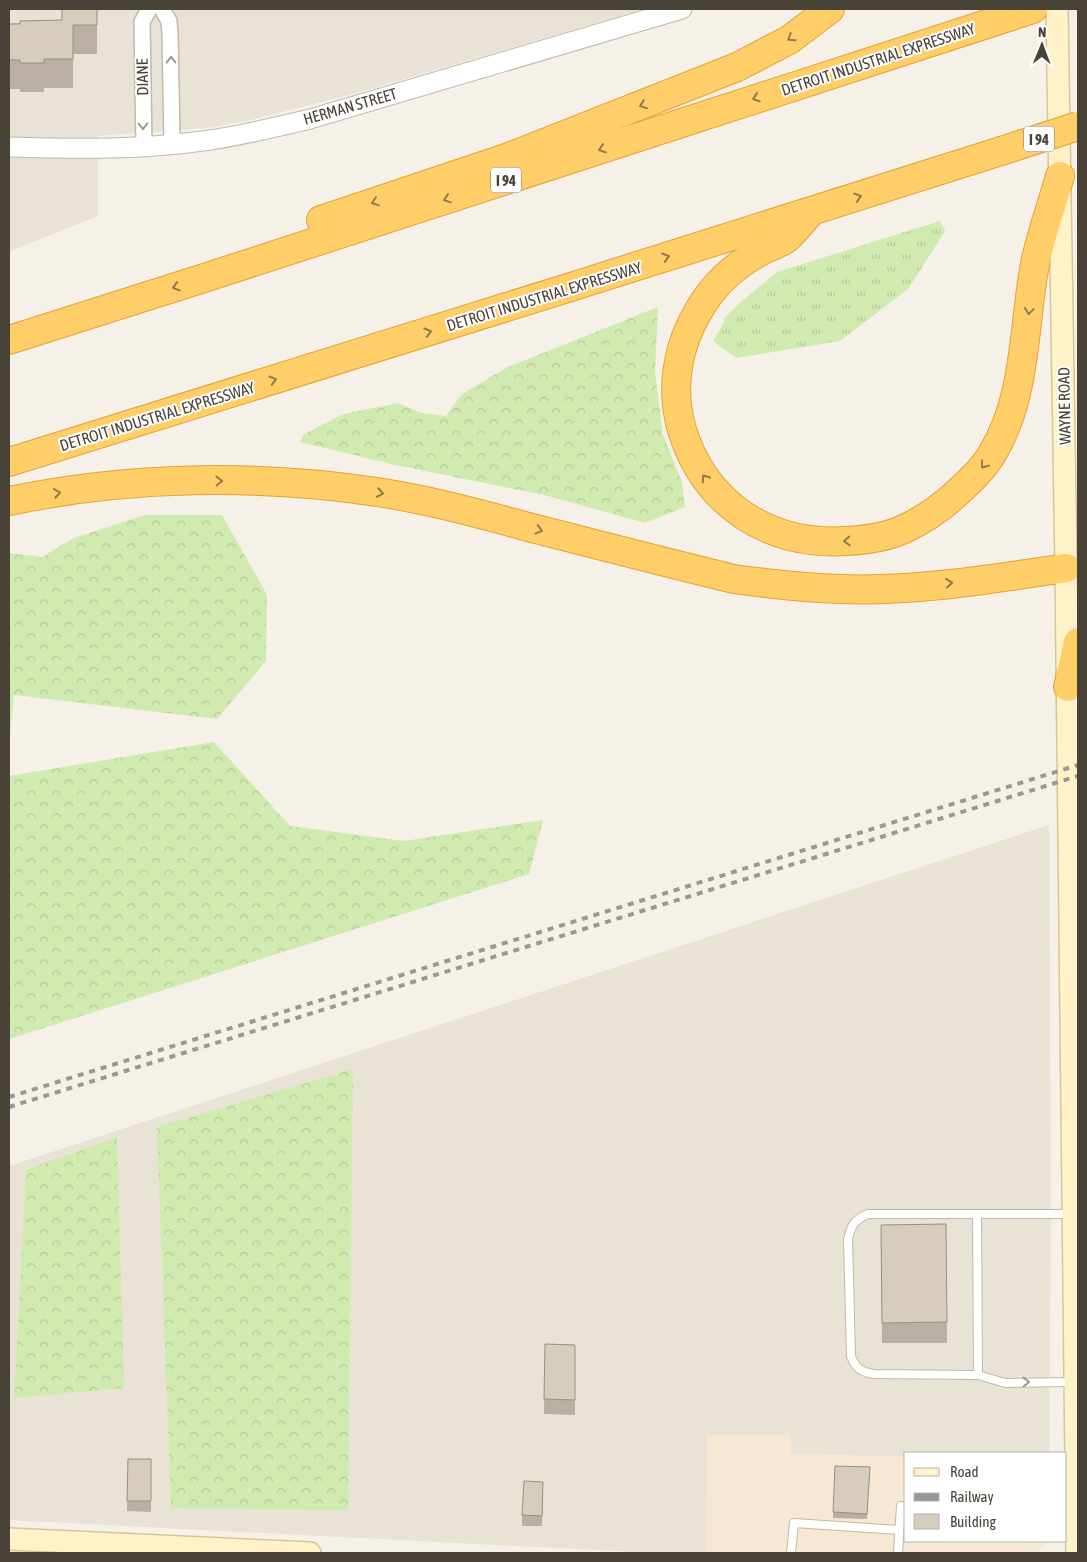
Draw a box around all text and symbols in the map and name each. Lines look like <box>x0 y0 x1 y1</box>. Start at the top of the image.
street label: DETROIT INDUSTRIAL EXPRESSWAY <box>779 19 978 99</box>
north arrow <box>1017 20 1067 70</box>
text: N <box>1038 24 1046 40</box>
one-way arrow <box>787 32 796 41</box>
one-way arrow <box>166 56 176 64</box>
street label: DIANE <box>133 58 151 96</box>
street label: HERMAN STREET <box>301 84 399 128</box>
one-way arrow <box>753 93 761 103</box>
one-way arrow <box>639 99 648 109</box>
one-way arrow <box>138 122 148 130</box>
road number: I 94 <box>1024 126 1054 152</box>
one-way arrow <box>598 143 607 153</box>
road number: I 94 <box>491 168 521 192</box>
one-way arrow <box>854 192 862 202</box>
one-way arrow <box>444 193 452 203</box>
one-way arrow <box>371 196 380 206</box>
one-way arrow <box>662 253 670 263</box>
street label: DETROIT INDUSTRIAL EXPRESSWAY <box>444 257 644 334</box>
one-way arrow <box>173 281 181 291</box>
one-way arrow <box>1024 307 1035 315</box>
one-way arrow <box>423 328 431 338</box>
street label: WAYNE ROAD <box>1054 367 1074 445</box>
one-way arrow <box>268 376 276 386</box>
street label: DETROIT INDUSTRIAL EXPRESSWAY <box>57 377 257 454</box>
one-way arrow <box>982 459 990 468</box>
one-way arrow <box>702 475 711 484</box>
one-way arrow <box>215 476 223 486</box>
one-way arrow <box>376 487 385 497</box>
one-way arrow <box>52 488 61 498</box>
one-way arrow <box>534 524 542 534</box>
one-way arrow <box>843 536 851 547</box>
one-way arrow <box>946 578 954 589</box>
one-way arrow <box>1022 1377 1030 1387</box>
legend <box>904 1452 1067 1542</box>
text: Road <box>950 1463 979 1480</box>
text: Railway <box>950 1488 994 1505</box>
text: Building <box>950 1513 996 1530</box>

